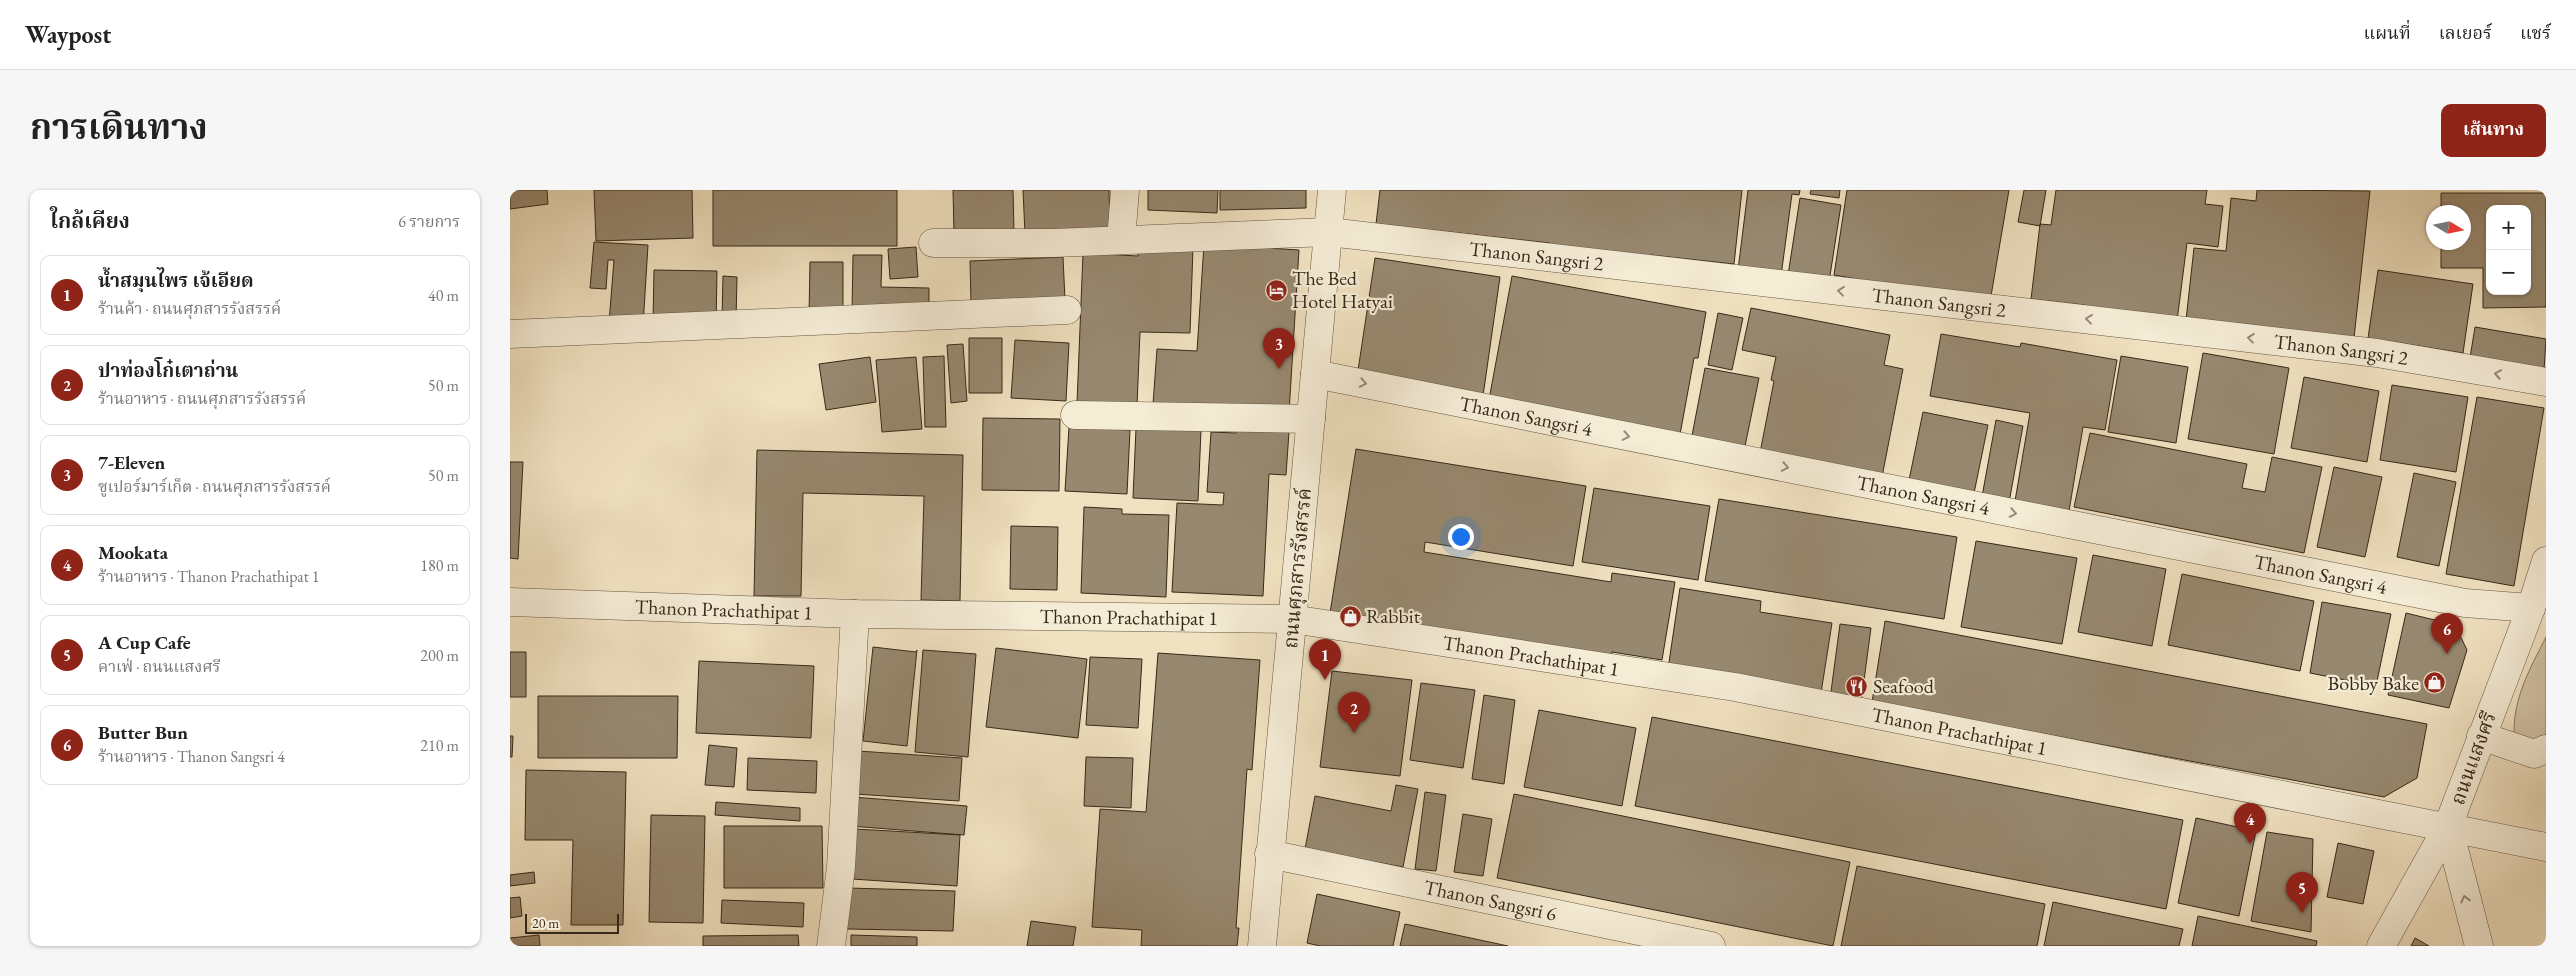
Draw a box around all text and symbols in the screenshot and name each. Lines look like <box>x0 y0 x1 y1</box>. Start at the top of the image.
text: Waypost <box>25 19 111 50</box>
text: แผนที่ <box>2363 21 2411 44</box>
text: เลเยอร์ <box>2439 21 2492 44</box>
text: แชร์ <box>2520 21 2551 44</box>
text: การเดินทาง <box>30 104 208 149</box>
button: เส้นทาง <box>2441 104 2546 157</box>
north arrow <box>2426 205 2471 250</box>
map controls <box>2486 205 2531 295</box>
button: + <box>2486 205 2531 250</box>
text: ใกล้เคียง <box>50 207 130 234</box>
text: 6 รายการ <box>398 211 460 232</box>
street label: Thanon Sangsri 2 <box>1468 235 1605 277</box>
button: − <box>2486 250 2531 295</box>
place label: The Bed Hotel Hatyai <box>1292 265 1393 314</box>
text: น้ำสมุนไพร เจ้เอียด <box>98 268 254 293</box>
hotel icon: The Bed Hotel Hatyai <box>1264 278 1288 302</box>
street label: Thanon Sangsri 2 <box>1870 282 2008 323</box>
text: 1 <box>63 285 71 306</box>
text: 40 m <box>428 285 459 306</box>
one-way arrow <box>1837 286 1845 297</box>
text: ร้านค้า · ถนนศุภสารรังสรรค์ <box>98 298 281 319</box>
one-way arrow <box>2085 314 2093 325</box>
pin: 3 <box>1263 328 1295 369</box>
street label: Thanon Sangsri 2 <box>2273 328 2410 371</box>
one-way arrow <box>2246 333 2254 344</box>
text: ปาท่องโก๋เตาถ่าน <box>98 358 238 383</box>
one-way arrow <box>2494 369 2502 379</box>
text: 2 <box>63 375 71 396</box>
text: 50 m <box>428 375 459 396</box>
one-way arrow <box>1359 378 1368 388</box>
text: ร้านอาหาร · ถนนศุภสารรังสรรค์ <box>98 388 306 409</box>
street label: Thanon Sangsri 4 <box>1457 390 1595 442</box>
one-way arrow <box>1621 430 1630 440</box>
text: 7-Eleven <box>98 450 165 475</box>
one-way arrow <box>1780 462 1789 472</box>
text: 3 <box>63 465 71 486</box>
text: 50 m <box>428 465 459 486</box>
street label: Thanon Sangsri 4 <box>1854 469 1992 521</box>
text: ซูเปอร์มาร์เก็ต · ถนนศุภสารรังสรรค์ <box>98 476 331 497</box>
street label: ถนนศุภสารรังสรรค์ <box>1277 487 1317 649</box>
one-way arrow <box>2009 507 2017 517</box>
your location <box>1448 524 1474 550</box>
text: Mookata <box>98 540 168 565</box>
street label: Thanon Sangsri 4 <box>2252 548 2389 600</box>
text: 4 <box>63 555 71 576</box>
text: 180 m <box>420 555 459 576</box>
text: ร้านอาหาร · Thanon Prachathipat 1 <box>98 566 320 587</box>
street label: Thanon Prachathipat 1 <box>634 593 813 626</box>
street label: Thanon Prachathipat 1 <box>1040 603 1218 631</box>
place label: Rabbit <box>1366 603 1421 629</box>
shop icon: Rabbit <box>1338 604 1362 628</box>
pin: 6 <box>2431 613 2463 654</box>
street label: Thanon Prachathipat 1 <box>1441 629 1621 682</box>
text: A Cup Cafe <box>98 630 191 655</box>
pin: 1 <box>1309 639 1341 680</box>
text: 5 <box>63 645 71 666</box>
text: 200 m <box>420 645 459 666</box>
text: คาเฟ่ · ถนนเเสงศรี <box>98 656 221 677</box>
place label: Bobby Bake <box>2328 670 2419 696</box>
shop icon: Bobby Bake <box>2423 671 2447 695</box>
place label: Seafood <box>1873 673 1935 699</box>
restaurant icon: Seafood <box>1845 674 1869 698</box>
pin: 2 <box>1338 692 1370 733</box>
street label: Thanon Prachathipat 1 <box>1869 701 2049 761</box>
street label: ถนนเเสงศรี <box>2444 708 2502 808</box>
text: Butter Bun <box>98 720 188 745</box>
text: 6 <box>63 735 71 756</box>
text: 210 m <box>420 735 459 756</box>
text: ร้านอาหาร · Thanon Sangsri 4 <box>98 746 285 767</box>
pin: 4 <box>2234 803 2266 844</box>
pin: 5 <box>2286 872 2318 913</box>
street label: Thanon Sangsri 6 <box>1422 874 1559 927</box>
one-way arrow <box>2460 895 2471 904</box>
scale bar <box>525 911 619 934</box>
text: 20 m <box>532 914 559 932</box>

